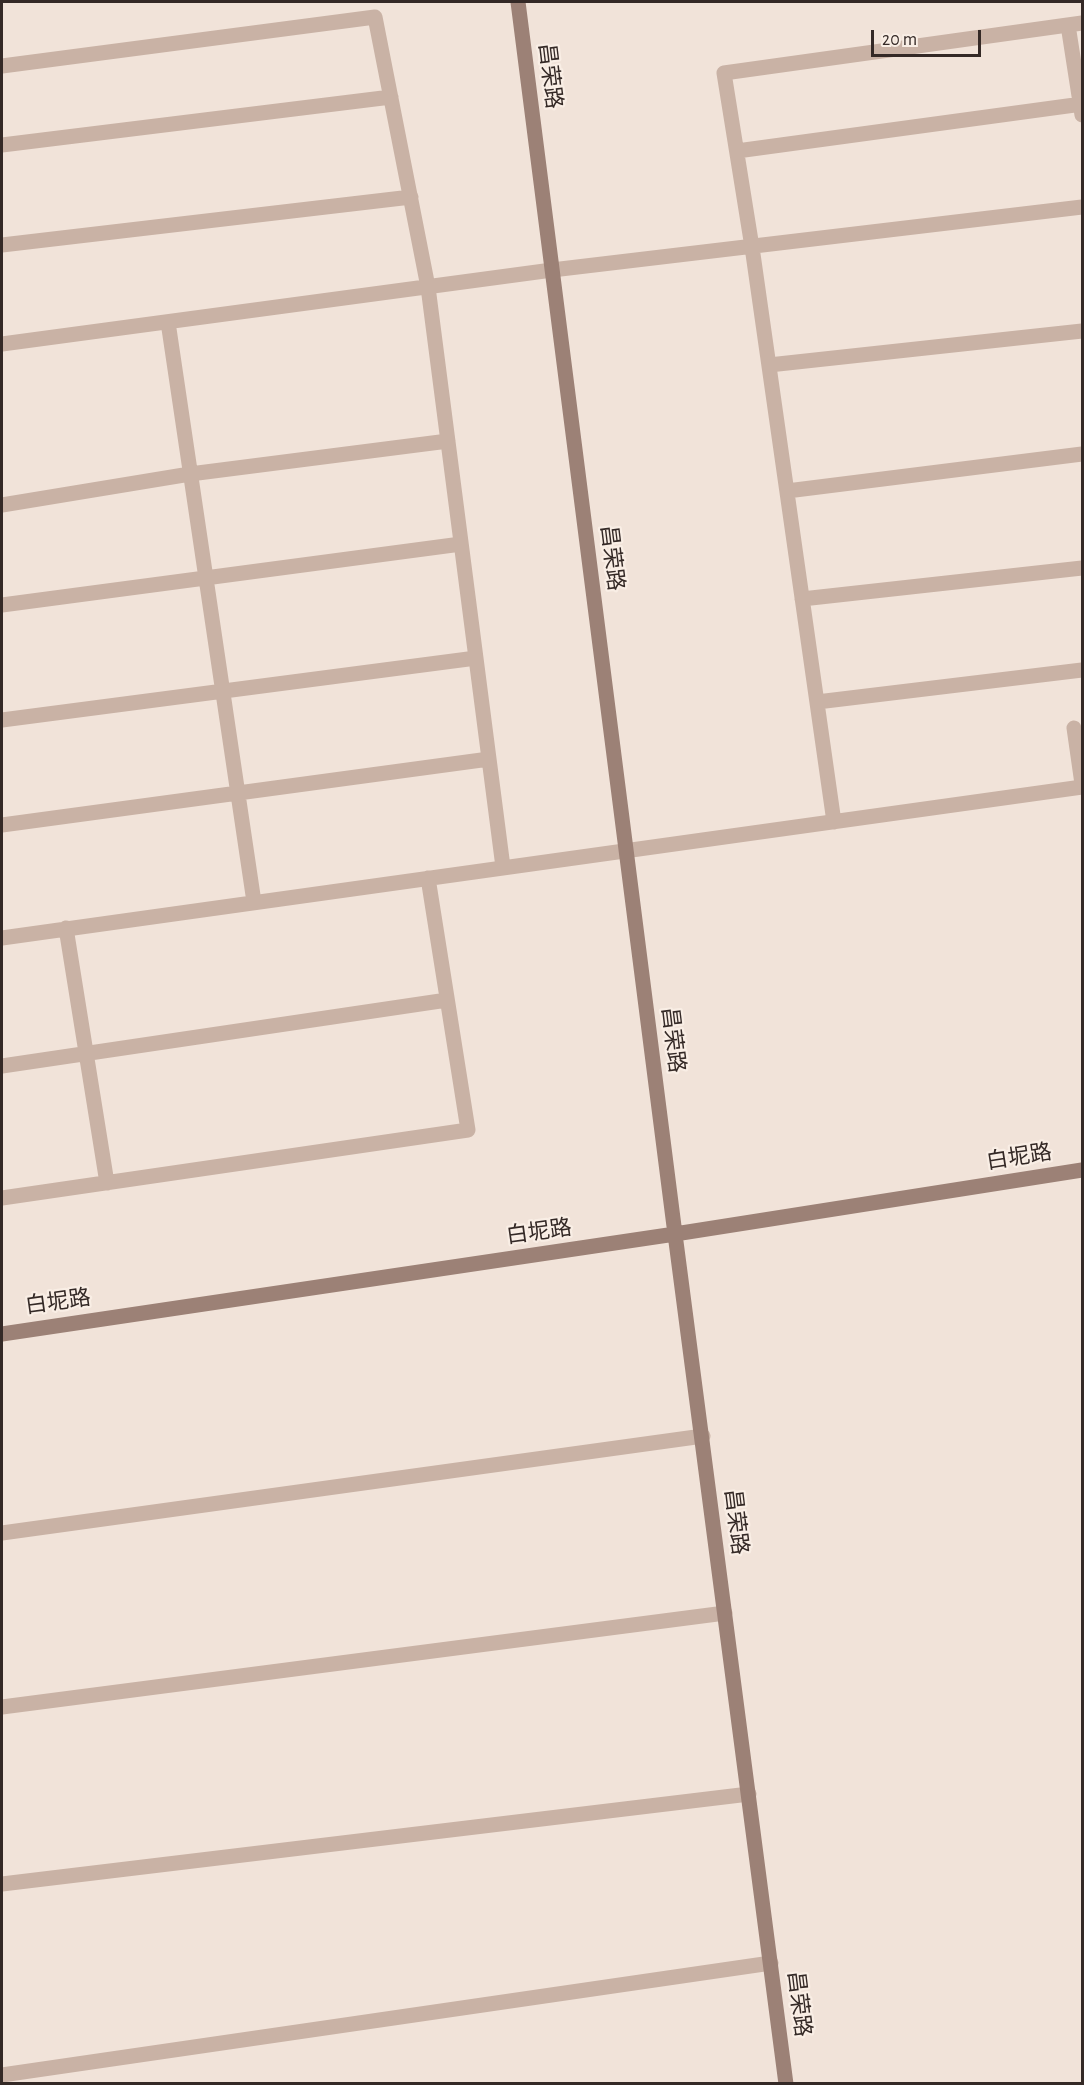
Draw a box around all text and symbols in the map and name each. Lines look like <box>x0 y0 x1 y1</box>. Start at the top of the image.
scale bar <box>874 18 984 56</box>
text: 20 m <box>882 31 917 49</box>
street label: 昌荣路 <box>533 42 567 110</box>
street label: 昌荣路 <box>595 524 629 592</box>
street label: 昌荣路 <box>656 1006 690 1074</box>
street label: 白坭路 <box>984 1139 1054 1175</box>
street label: 白坭路 <box>504 1214 574 1250</box>
street label: 白坭路 <box>23 1284 93 1320</box>
street label: 昌荣路 <box>719 1488 753 1556</box>
street label: 昌荣路 <box>782 1970 816 2038</box>

